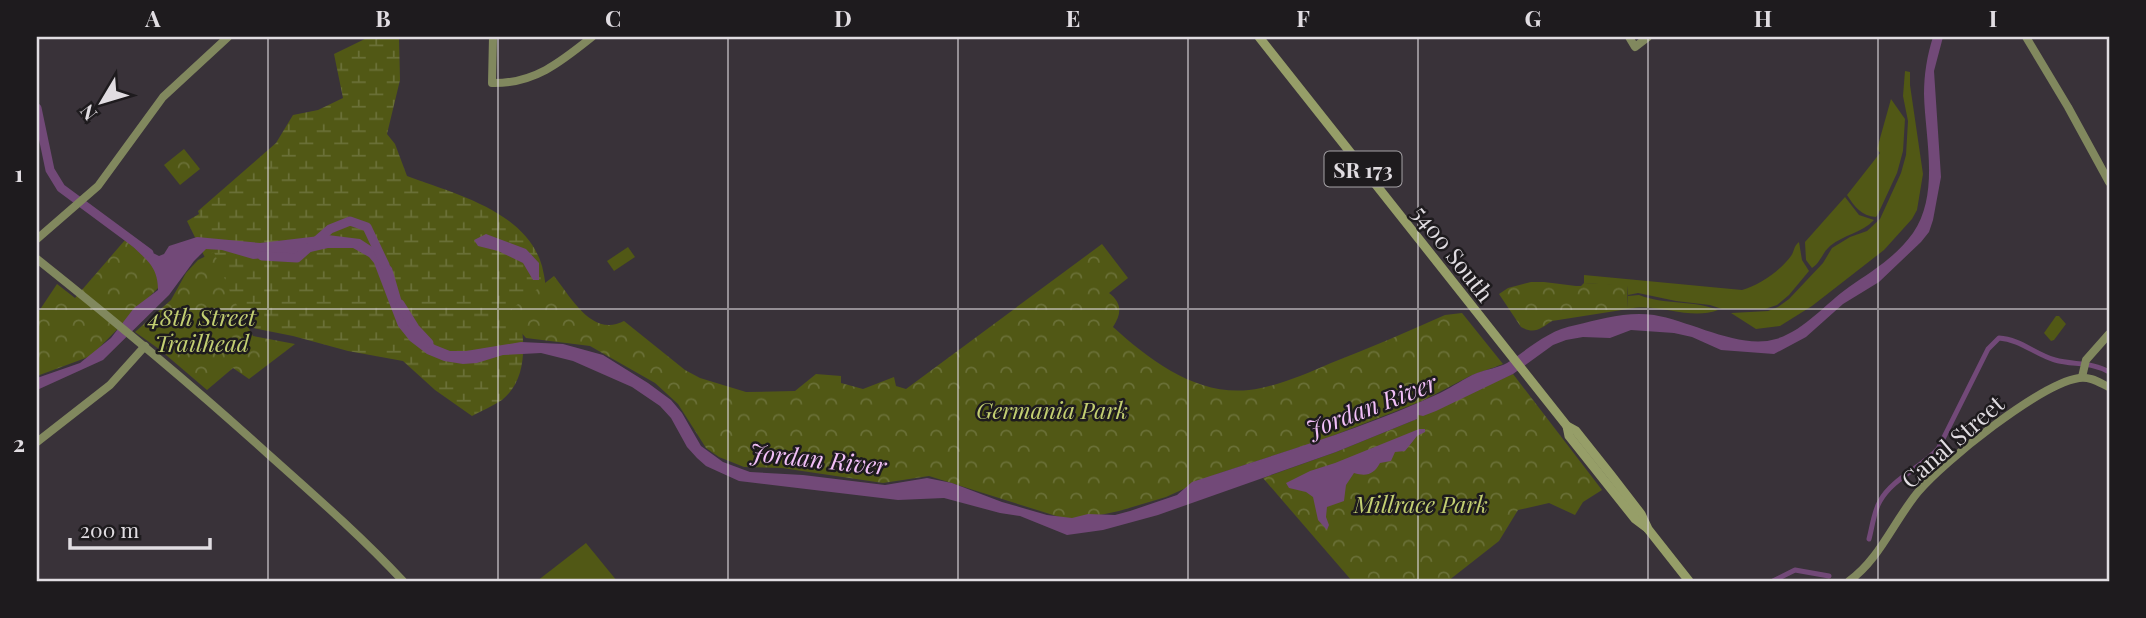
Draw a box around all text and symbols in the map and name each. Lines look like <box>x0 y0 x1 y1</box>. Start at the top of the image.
text: A <box>144 2 161 33</box>
text: B <box>375 2 391 33</box>
text: C <box>605 2 621 33</box>
text: D <box>834 2 852 33</box>
text: E <box>1066 2 1080 33</box>
text: F <box>1296 2 1310 33</box>
text: G <box>1525 2 1542 33</box>
text: H <box>1754 2 1772 33</box>
text: I <box>1989 2 1997 33</box>
north arrow <box>66 66 136 136</box>
text: N <box>73 99 102 126</box>
road number: SR 173 <box>1324 152 1402 186</box>
text: 1 <box>15 157 24 188</box>
street label: 5400 South <box>1407 198 1502 308</box>
park label: 48th Street Trailhead <box>146 301 257 358</box>
water label: Jordan River <box>1301 365 1442 445</box>
street label: Canal Street <box>1894 387 2011 494</box>
park label: Germania Park <box>976 394 1128 425</box>
text: 2 <box>13 427 25 458</box>
water label: Jordan River <box>748 435 889 481</box>
park label: Millrace Park <box>1353 488 1488 519</box>
scale bar <box>70 506 210 550</box>
text: 200 m <box>80 515 139 543</box>

